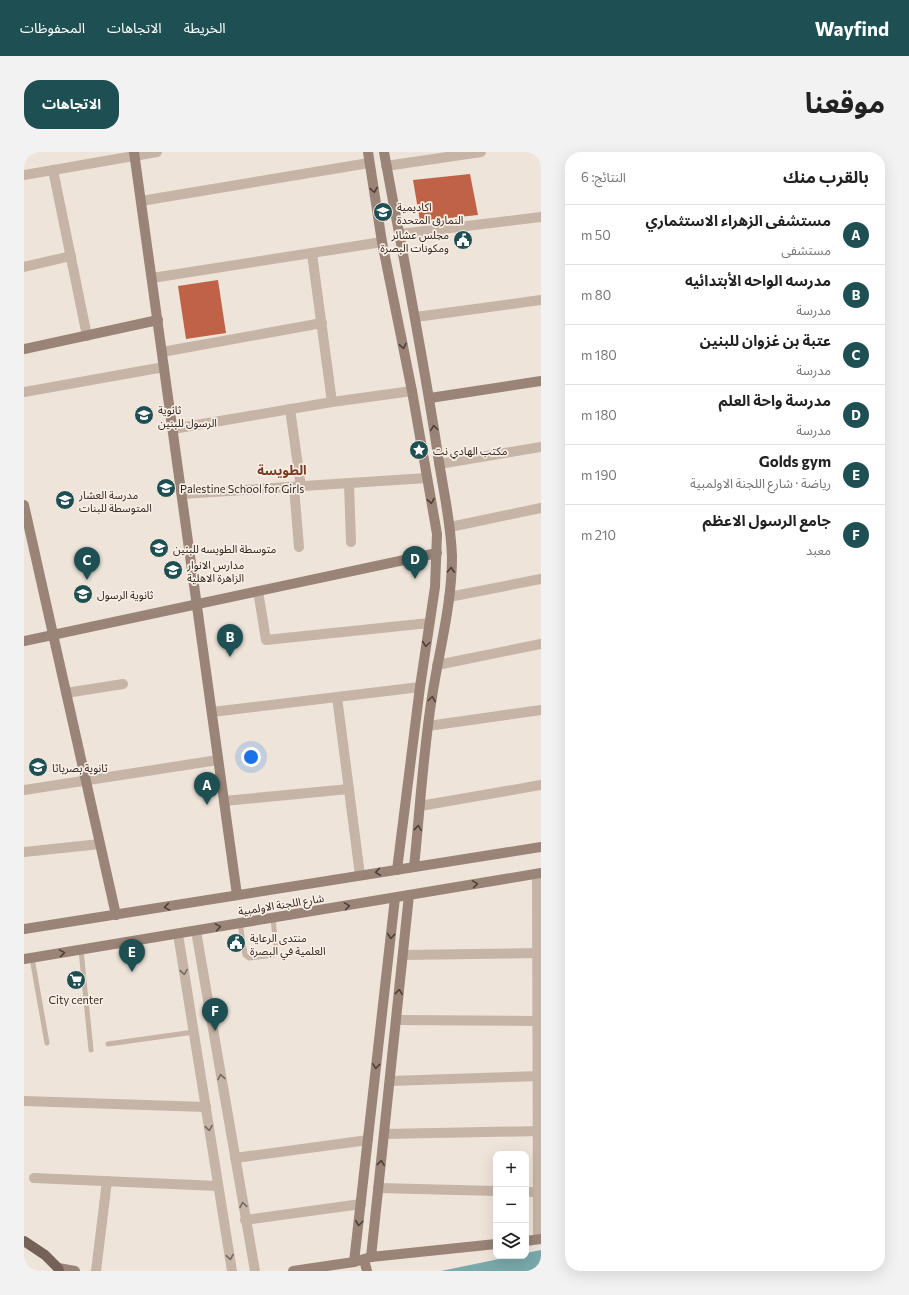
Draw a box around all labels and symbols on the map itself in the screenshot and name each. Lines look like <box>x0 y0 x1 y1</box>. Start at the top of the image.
one-way arrow <box>369 187 378 194</box>
place label: اكاديمية النمارق المتحدة <box>397 200 463 227</box>
school or university icon: اكاديمية النمارق المتحدة <box>372 201 394 223</box>
place label: مجلس عشائر ومكونات البصرة <box>380 228 449 255</box>
public building icon: مجلس عشائر ومكونات البصرة <box>452 229 474 251</box>
one-way arrow <box>398 343 407 349</box>
place label: ثانوية الرسول للبنين <box>158 403 217 430</box>
school or university icon: ثانوية الرسول للبنين <box>133 404 155 426</box>
one-way arrow <box>430 425 439 431</box>
place icon: مكتب الهادي نت <box>408 439 430 461</box>
place label: مكتب الهادي نت <box>433 444 508 460</box>
district label: الطويسة <box>257 462 307 478</box>
school or university icon: Palestine School for Girls <box>155 477 177 499</box>
place label: Palestine School for Girls <box>180 482 304 495</box>
place label: مدرسة العشار المتوسطة للبنات <box>78 488 152 515</box>
school or university icon: مدرسة العشار المتوسطة للبنات <box>54 489 76 511</box>
one-way arrow <box>426 498 435 504</box>
school or university icon: متوسطة الطويسه للبنين <box>148 537 170 559</box>
place label: متوسطة الطويسه للبنين <box>173 542 277 556</box>
pin: D <box>402 546 428 579</box>
pin: C <box>74 547 100 580</box>
place label: مدارس الانوار الزاهرة الاهلية <box>186 558 244 585</box>
school or university icon: مدارس الانوار الزاهرة الاهلية <box>162 559 184 581</box>
one-way arrow <box>447 567 456 573</box>
school or university icon: ثانوية الرسول <box>72 583 94 605</box>
place label: ثانوية الرسول <box>97 588 153 602</box>
pin: B <box>217 624 243 657</box>
one-way arrow <box>422 641 431 647</box>
one-way arrow <box>427 696 436 702</box>
your location <box>241 747 261 767</box>
school or university icon: ثانوية بصرياثا <box>27 756 49 778</box>
place label: ثانوية بصرياثا <box>52 761 108 775</box>
pin: A <box>194 772 220 805</box>
one-way arrow <box>413 825 422 831</box>
one-way arrow <box>375 867 381 876</box>
one-way arrow <box>472 880 478 889</box>
street label: شارع اللجنة الاولمبية <box>237 891 326 919</box>
one-way arrow <box>164 902 170 911</box>
one-way arrow <box>343 902 350 911</box>
one-way arrow <box>215 923 221 932</box>
place label: منتدى الرعاية العلمية في البصرة <box>250 931 326 960</box>
public building icon: منتدى الرعاية العلمية في البصرة <box>225 932 247 954</box>
one-way arrow <box>386 933 395 939</box>
pin: E <box>119 939 145 972</box>
one-way arrow <box>59 949 66 958</box>
supermarket icon: City center <box>65 969 87 991</box>
one-way arrow <box>180 969 188 975</box>
one-way arrow <box>395 989 404 995</box>
place label: City center <box>49 993 104 1006</box>
pin: F <box>202 998 228 1031</box>
one-way arrow <box>372 1063 381 1069</box>
one-way arrow <box>217 1074 226 1080</box>
one-way arrow <box>204 1125 213 1131</box>
one-way arrow <box>376 1160 385 1166</box>
one-way arrow <box>239 1202 248 1208</box>
one-way arrow <box>355 1220 364 1226</box>
one-way arrow <box>225 1254 234 1260</box>

